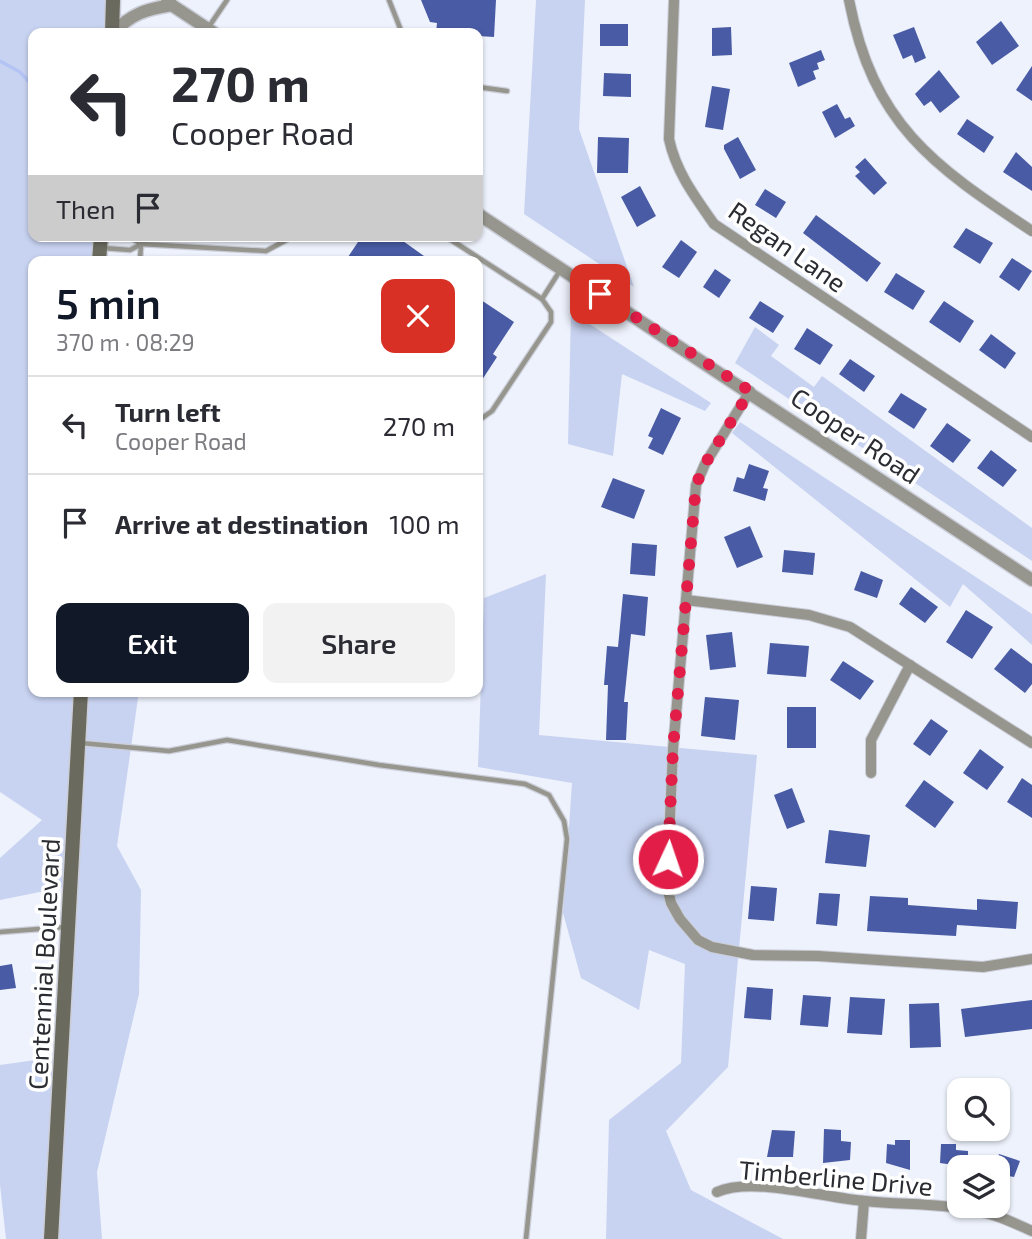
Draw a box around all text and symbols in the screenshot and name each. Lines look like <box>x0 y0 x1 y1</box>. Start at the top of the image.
text: 270 m <box>171 53 310 112</box>
icon: left <box>56 56 147 147</box>
text: Cooper Road <box>171 113 354 151</box>
icon: arrive <box>129 189 167 227</box>
text: Then <box>56 193 115 224</box>
street label: Regan Lane <box>723 194 853 298</box>
pin <box>570 264 630 324</box>
icon: arrive <box>581 275 619 313</box>
text: 5 min <box>56 277 161 327</box>
button: close <box>381 279 455 353</box>
text: 370 m · 08:29 <box>56 328 195 356</box>
street label: Cooper Road <box>786 380 926 490</box>
text: Turn left <box>115 396 221 427</box>
icon: left <box>56 406 94 444</box>
text: 270 m <box>383 410 455 441</box>
text: Cooper Road <box>115 427 247 455</box>
icon: arrive <box>56 504 94 542</box>
text: Arrive at destination <box>115 508 368 539</box>
text: 100 m <box>389 508 460 539</box>
button: Exit <box>56 603 249 683</box>
button: Share <box>263 603 455 683</box>
position arrow <box>631 822 705 896</box>
street label: Centennial Boulevard <box>21 837 65 1091</box>
map controls <box>947 1078 1010 1218</box>
button: search <box>947 1078 1010 1141</box>
street label: Timberline Drive <box>738 1153 934 1201</box>
button: layers <box>947 1155 1010 1218</box>

